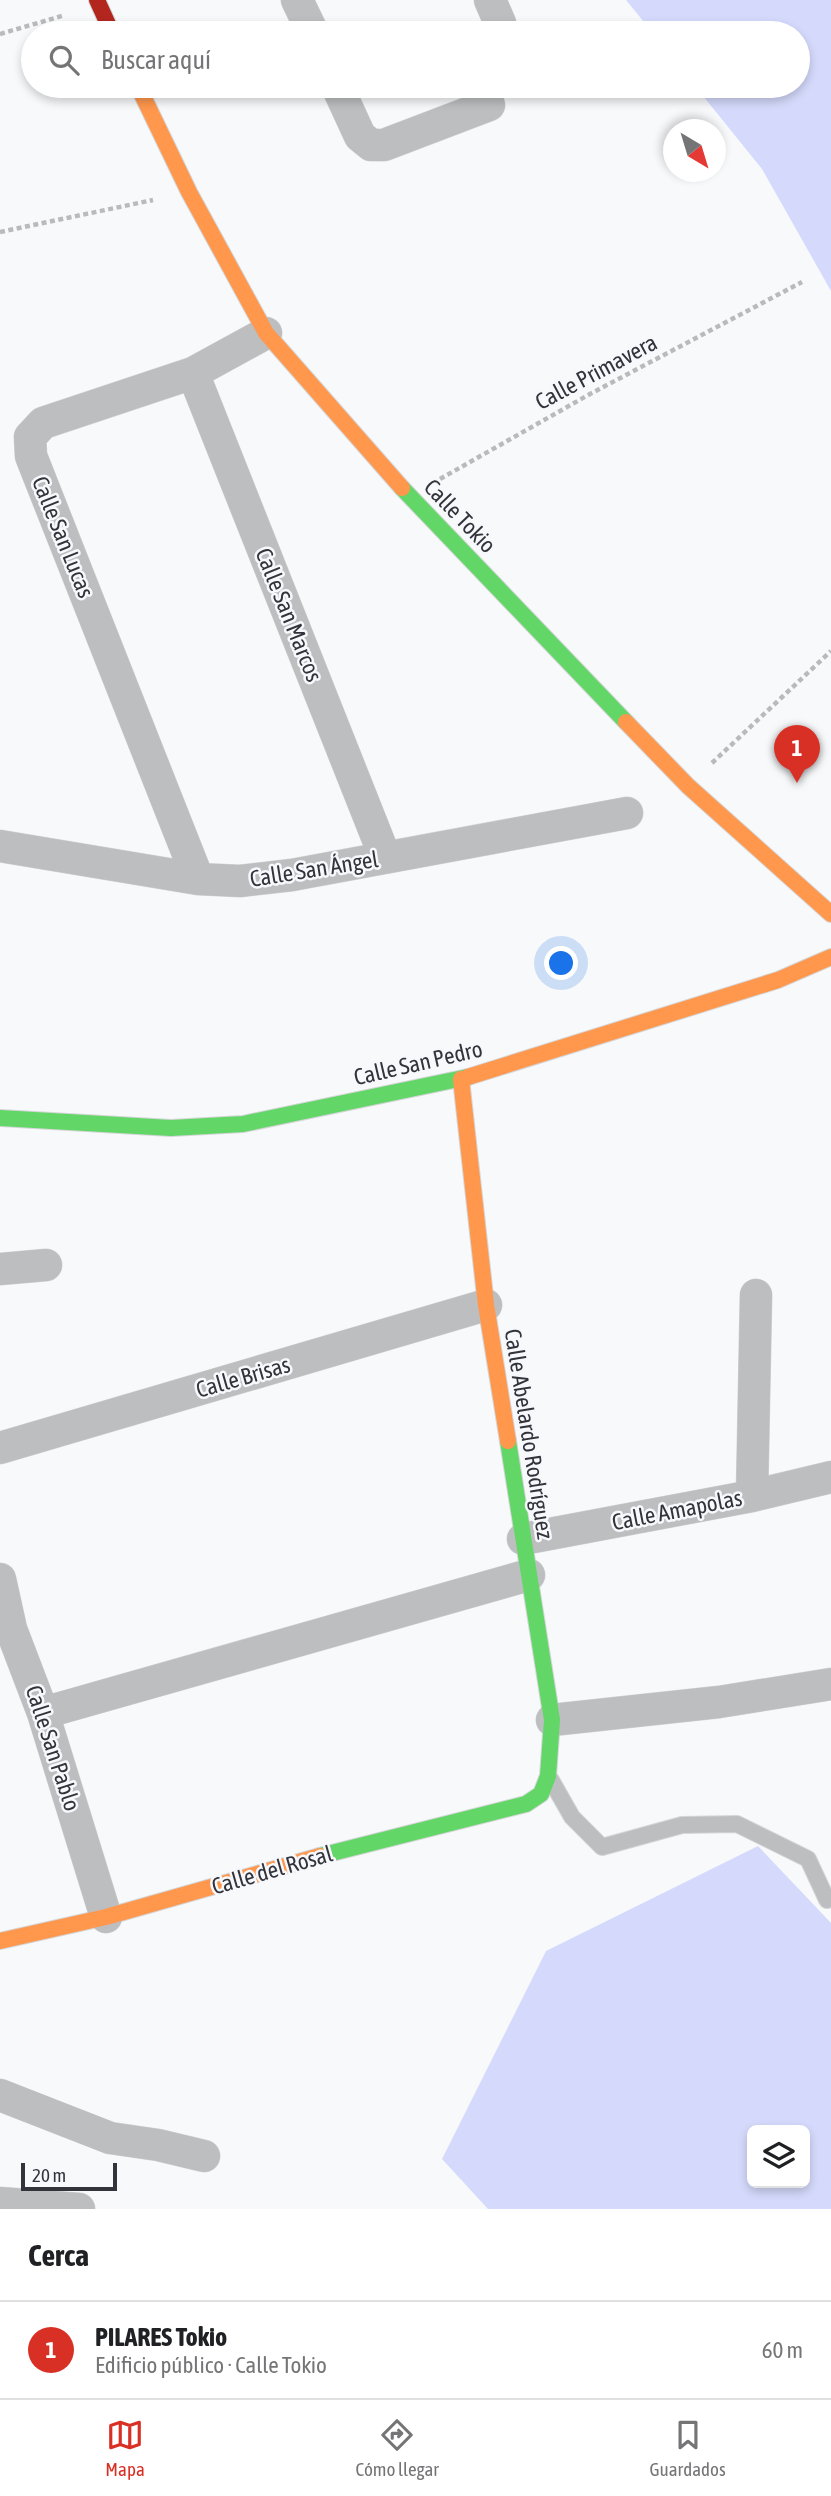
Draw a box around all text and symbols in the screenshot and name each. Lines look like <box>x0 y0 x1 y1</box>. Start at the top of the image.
search box <box>21 21 810 98</box>
icon: search <box>45 41 83 79</box>
text: Buscar aquí <box>101 45 211 75</box>
north arrow <box>663 119 726 182</box>
street label: Calle Primavera <box>531 329 661 415</box>
street label: Calle San Lucas <box>27 473 99 601</box>
street label: Calle Tokio <box>419 474 501 558</box>
street label: Calle San Marcos <box>250 544 328 686</box>
pin: 1 <box>774 725 820 783</box>
street label: Calle San Ángel <box>248 846 380 892</box>
your location <box>544 946 578 980</box>
street label: Calle San Pedro <box>351 1036 485 1090</box>
street label: Calle Abelardo Rodríguez <box>500 1327 558 1541</box>
street label: Calle Brisas <box>193 1351 293 1403</box>
street label: Calle Amapolas <box>610 1485 744 1535</box>
street label: Calle San Pablo <box>20 1682 86 1814</box>
street label: Calle del Rosal <box>209 1840 335 1900</box>
map controls <box>747 2125 810 2188</box>
button: layers <box>747 2125 810 2188</box>
scale bar <box>21 2160 117 2192</box>
text: 20 m <box>32 2164 66 2186</box>
text: Cerca <box>28 2238 89 2272</box>
text: PILARES Tokio <box>95 2322 227 2352</box>
text: 1 <box>46 2337 56 2363</box>
text: 60 m <box>762 2337 803 2363</box>
text: Edificio público · Calle Tokio <box>95 2352 327 2378</box>
tab: Mapa <box>105 2416 145 2480</box>
tab: Cómo llegar <box>355 2416 439 2480</box>
tab: Guardados <box>649 2416 726 2480</box>

